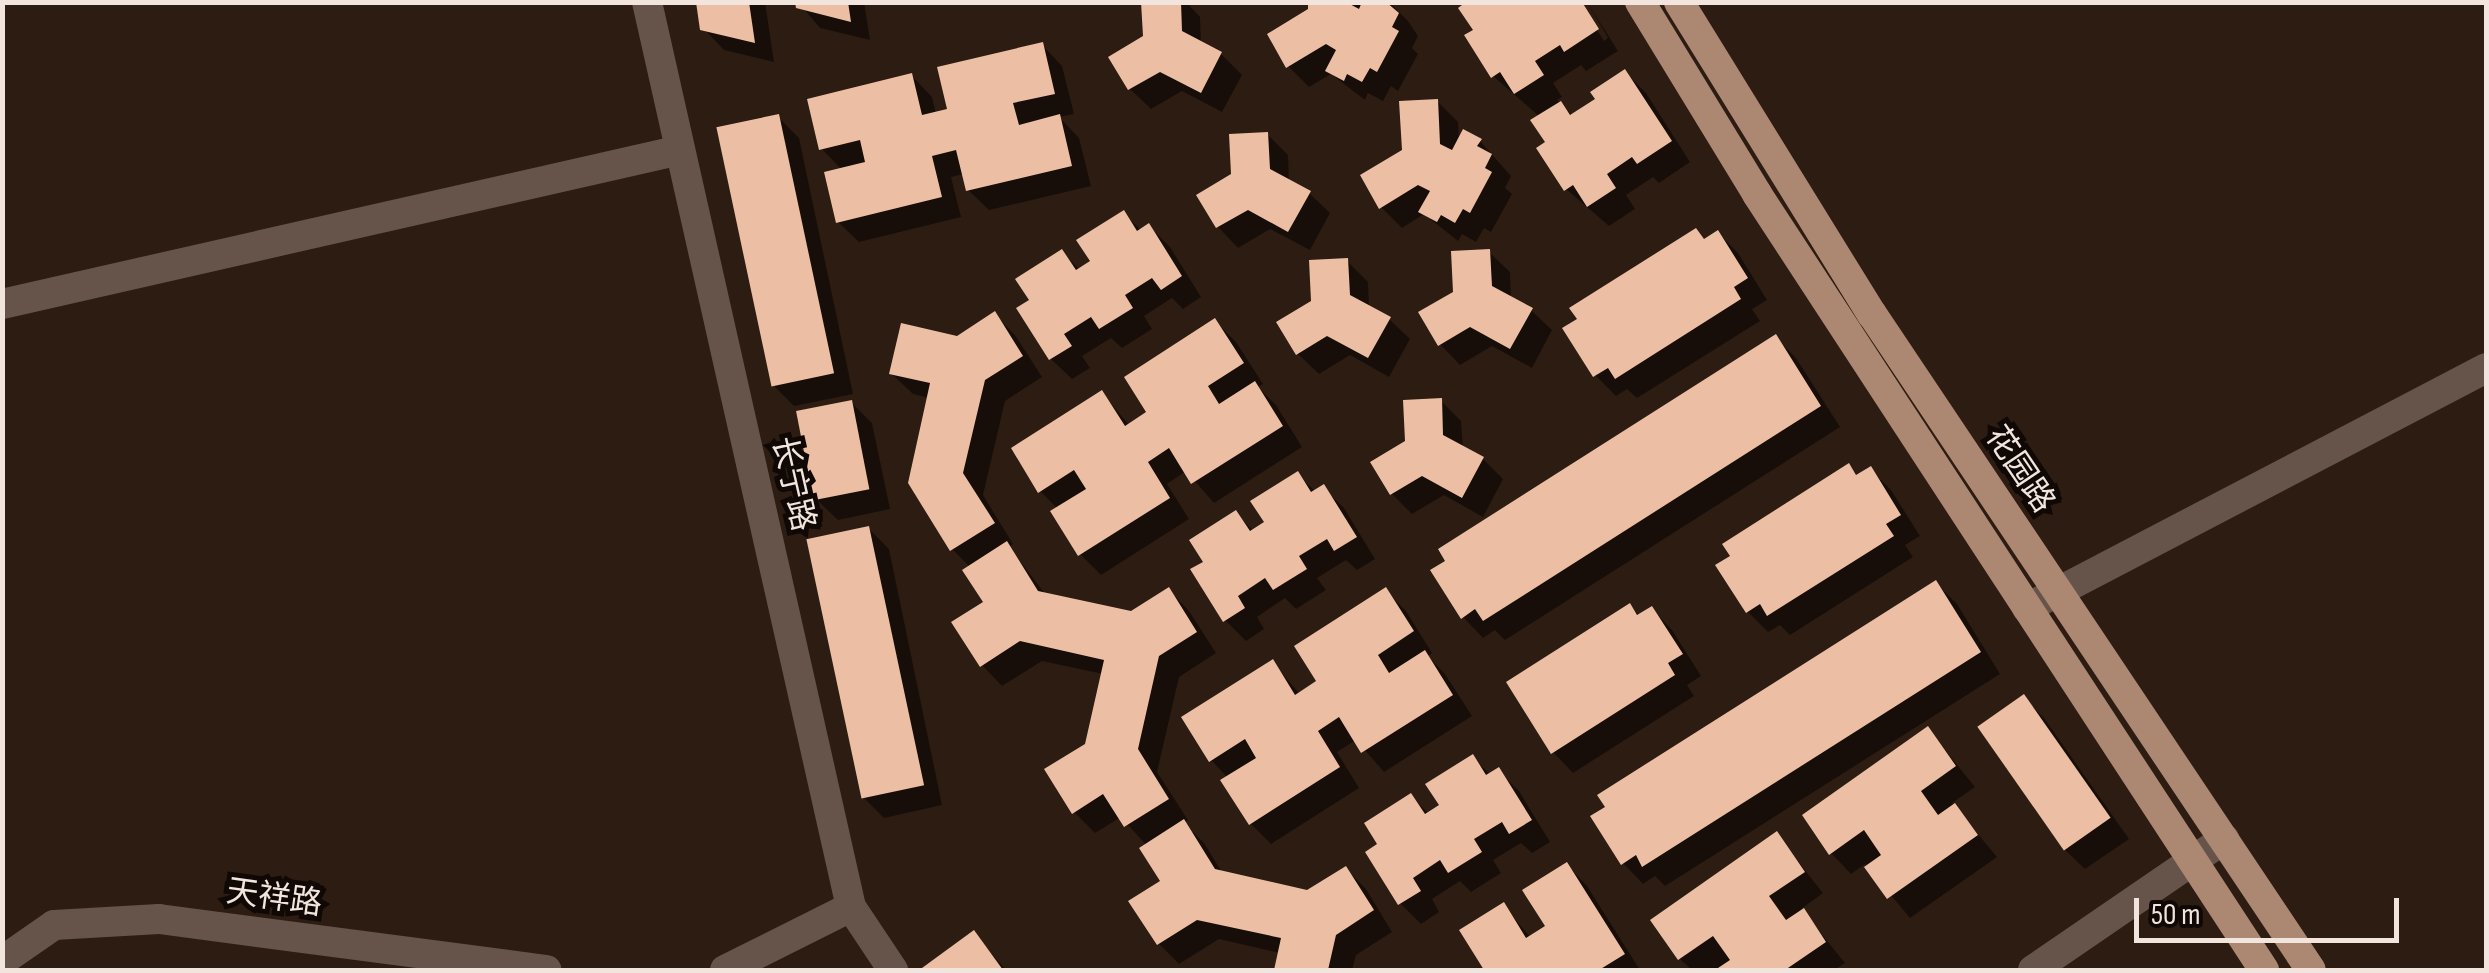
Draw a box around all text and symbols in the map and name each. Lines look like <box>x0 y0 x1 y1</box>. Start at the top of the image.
street label: 花园路 <box>1976 419 2062 521</box>
street label: 长宁路 <box>762 433 822 535</box>
street label: 天祥路 <box>224 873 324 925</box>
scale bar <box>2139 878 2404 940</box>
text: 50 m <box>2151 897 2200 933</box>

